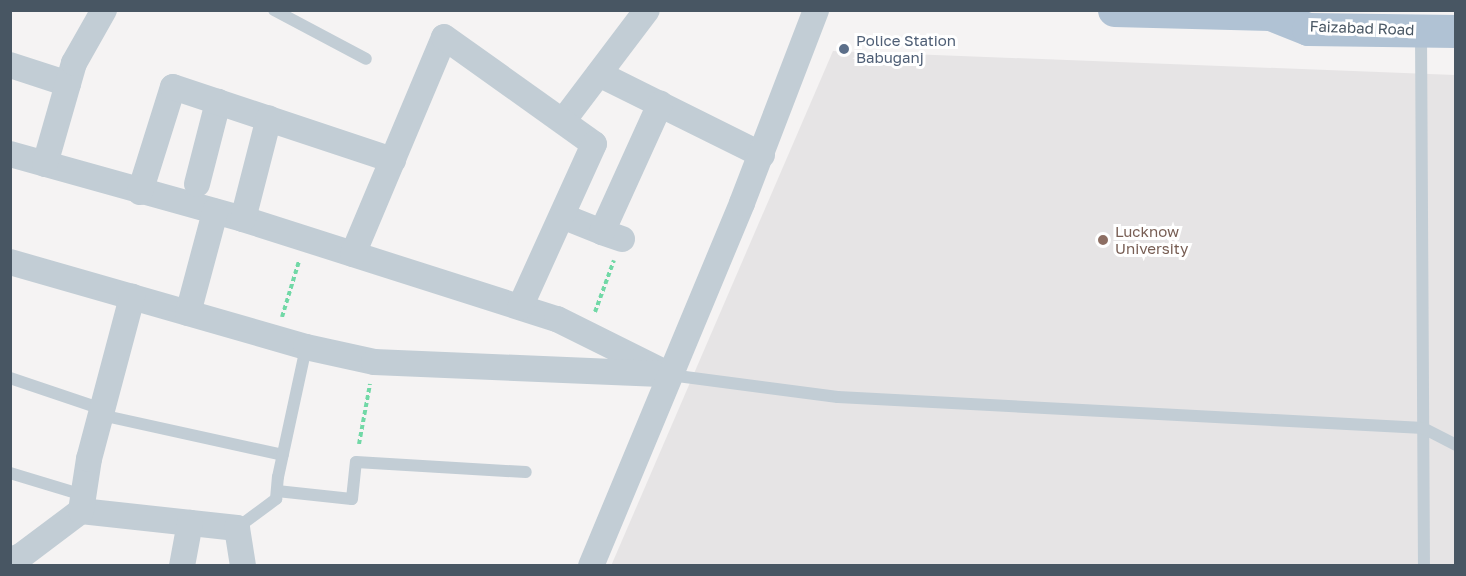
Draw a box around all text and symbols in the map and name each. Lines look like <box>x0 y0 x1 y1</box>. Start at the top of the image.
street label: Faizabad Road <box>1309 17 1415 39</box>
place label: Police Station Babuganj <box>856 31 956 66</box>
marker: Police Station Babuganj <box>837 42 851 56</box>
place label: Lucknow University <box>1115 222 1189 257</box>
marker: Lucknow University <box>1096 233 1110 247</box>

